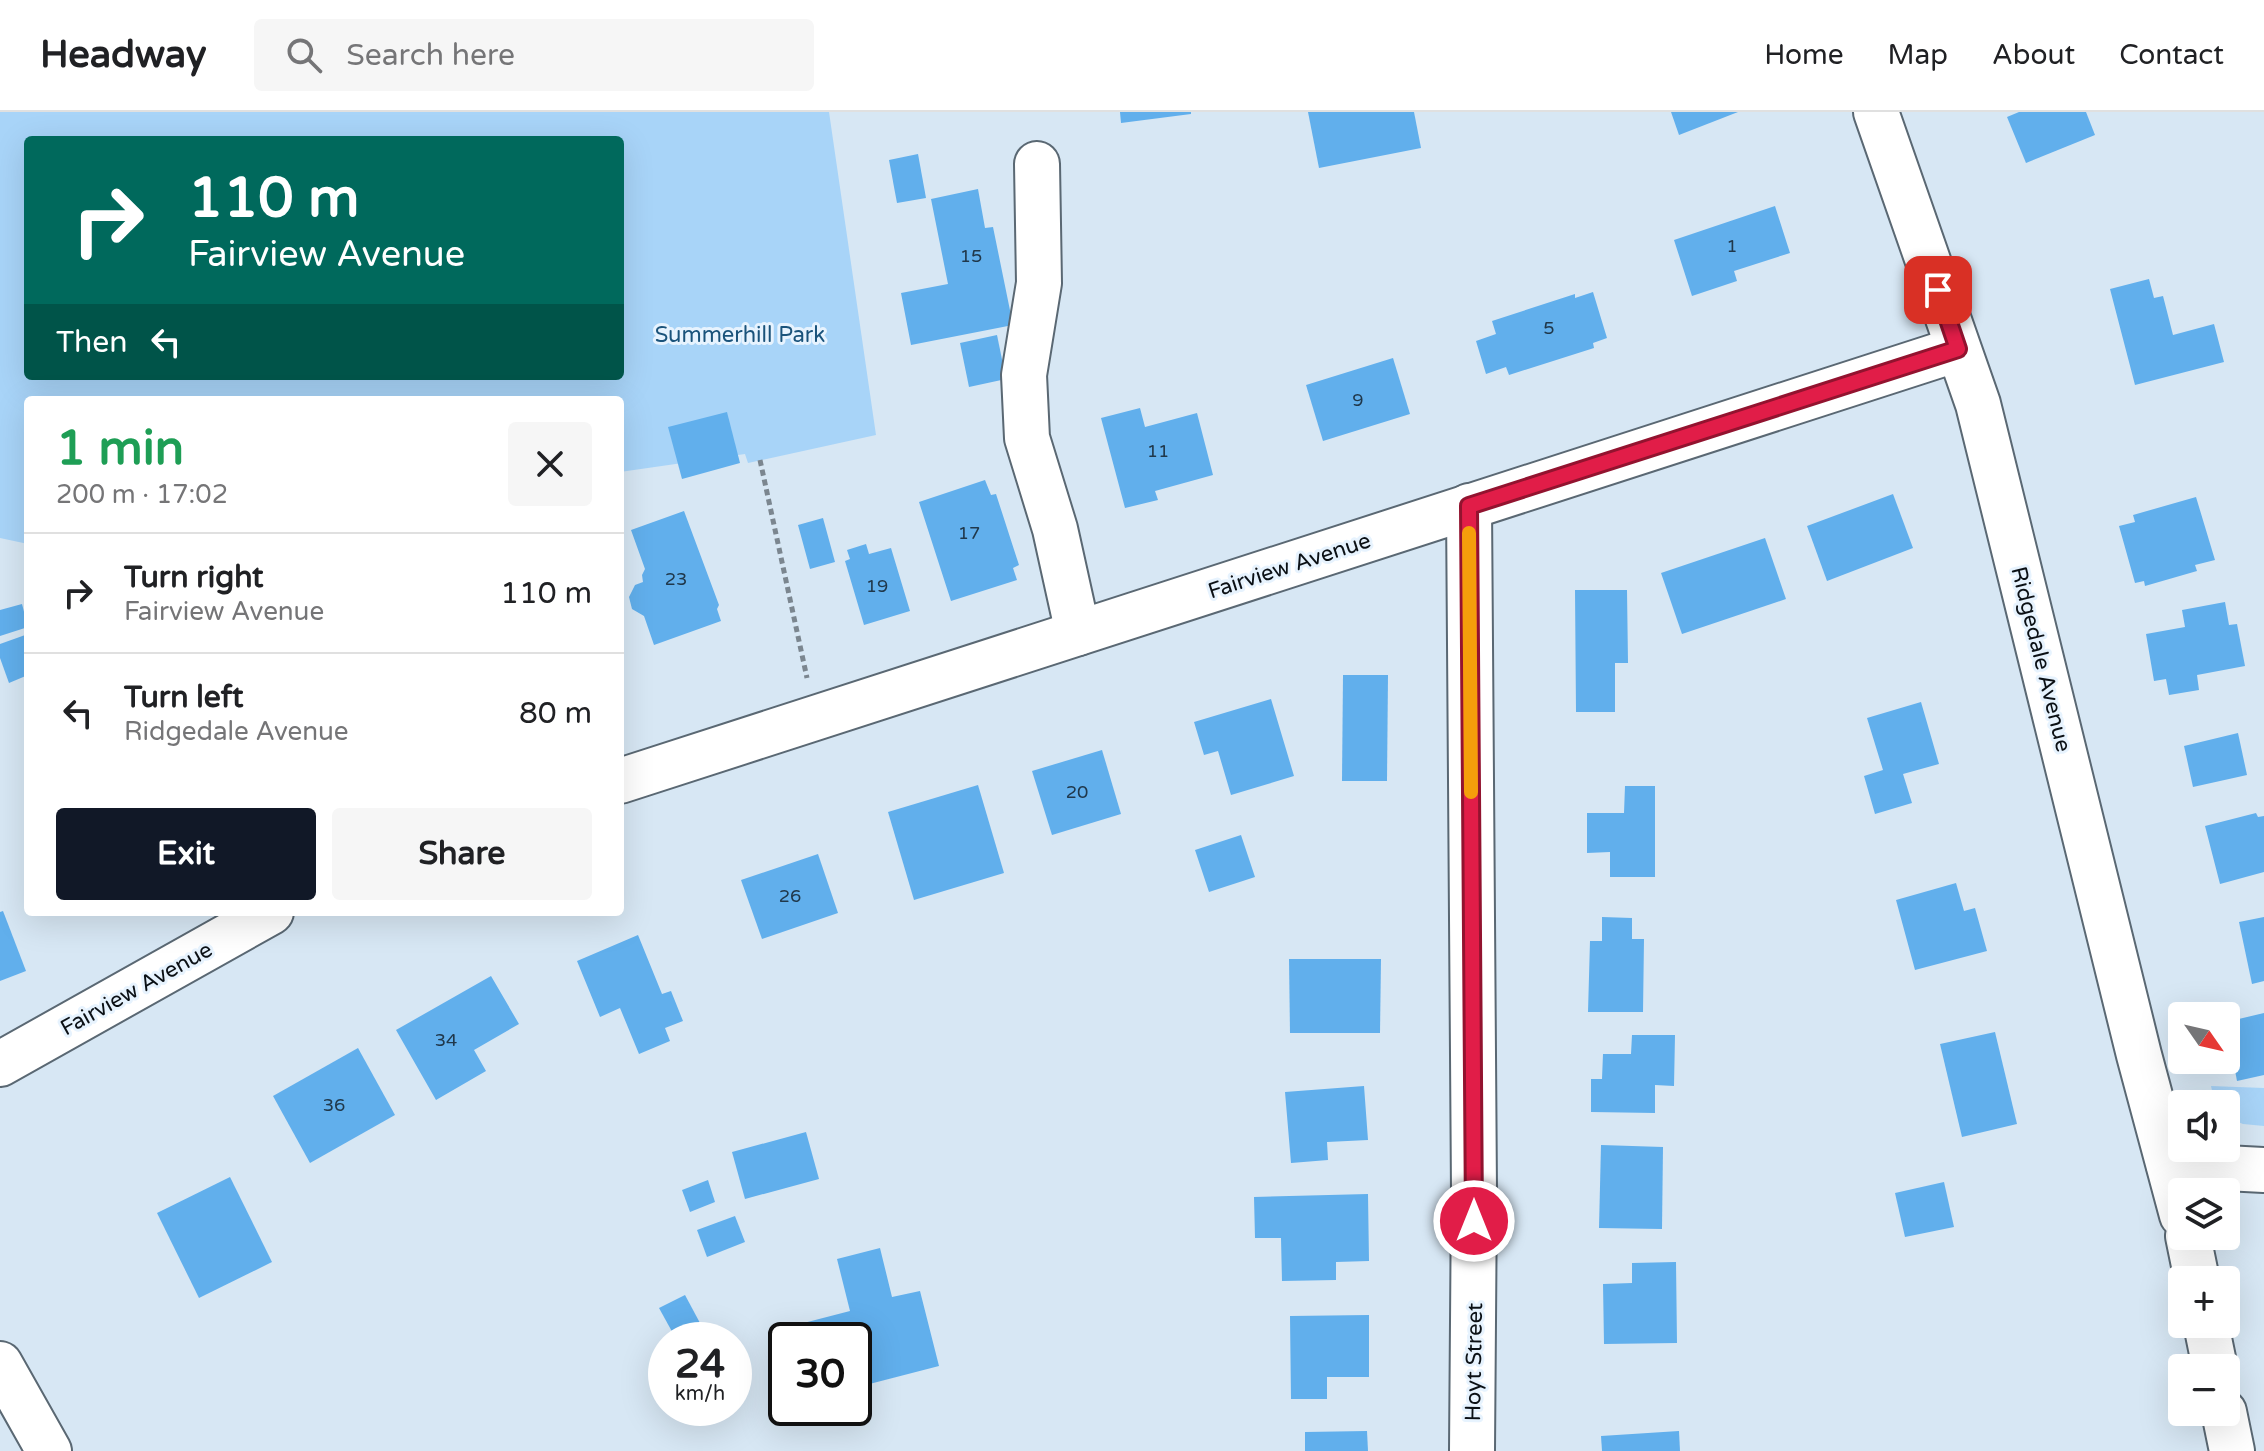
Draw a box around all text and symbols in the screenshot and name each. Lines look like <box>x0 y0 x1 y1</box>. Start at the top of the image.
search box <box>254 19 814 91</box>
text: Headway <box>40 32 206 78</box>
icon: search <box>282 33 326 77</box>
text: Search here <box>346 37 515 74</box>
text: Home <box>1764 38 1844 72</box>
text: Map <box>1888 38 1948 72</box>
text: About <box>1992 38 2075 72</box>
text: Contact <box>2119 38 2224 72</box>
text: 110 m <box>188 165 359 232</box>
icon: right <box>56 168 160 272</box>
text: Fairview Avenue <box>188 233 465 276</box>
house number: 1 <box>1726 235 1738 257</box>
house number: 15 <box>960 245 982 267</box>
pin <box>1904 256 1972 324</box>
icon: arrive <box>1916 268 1960 312</box>
house number: 5 <box>1543 317 1555 339</box>
icon: left <box>144 320 188 364</box>
park label: Summerhill Park <box>655 322 825 348</box>
text: Then <box>56 324 128 361</box>
house number: 9 <box>1352 389 1364 411</box>
text: 1 min <box>56 420 184 478</box>
button: close <box>508 422 592 506</box>
house number: 11 <box>1147 440 1169 462</box>
text: 200 m · 17:02 <box>56 479 228 510</box>
house number: 17 <box>958 522 980 544</box>
street label: Fairview Avenue <box>1205 527 1374 604</box>
text: Turn right <box>124 559 264 596</box>
street label: Ridgedale Avenue <box>2005 564 2077 755</box>
house number: 23 <box>665 568 687 590</box>
icon: right <box>56 571 100 615</box>
text: 110 m <box>500 575 592 612</box>
house number: 19 <box>866 575 888 597</box>
text: Fairview Avenue <box>124 596 324 627</box>
text: Turn left <box>124 679 243 716</box>
icon: left <box>56 691 100 735</box>
text: 80 m <box>519 695 592 732</box>
text: Ridgedale Avenue <box>124 716 349 747</box>
house number: 20 <box>1066 781 1088 803</box>
button: Exit <box>56 808 316 900</box>
button: Share <box>332 808 592 900</box>
house number: 26 <box>779 885 801 907</box>
street label: Fairview Avenue <box>56 936 217 1041</box>
north arrow <box>2168 1002 2240 1074</box>
map controls <box>2168 1002 2240 1426</box>
house number: 34 <box>435 1029 457 1051</box>
button: sound <box>2168 1090 2240 1162</box>
house number: 36 <box>323 1094 345 1116</box>
button: layers <box>2168 1178 2240 1250</box>
position arrow <box>1432 1179 1516 1263</box>
button: + <box>2168 1266 2240 1338</box>
street label: Hoyt Street <box>1460 1302 1488 1422</box>
speed limit sign: 30 <box>768 1322 872 1426</box>
text: 24 <box>675 1340 725 1388</box>
button: − <box>2168 1354 2240 1426</box>
text: km/h <box>675 1382 725 1406</box>

